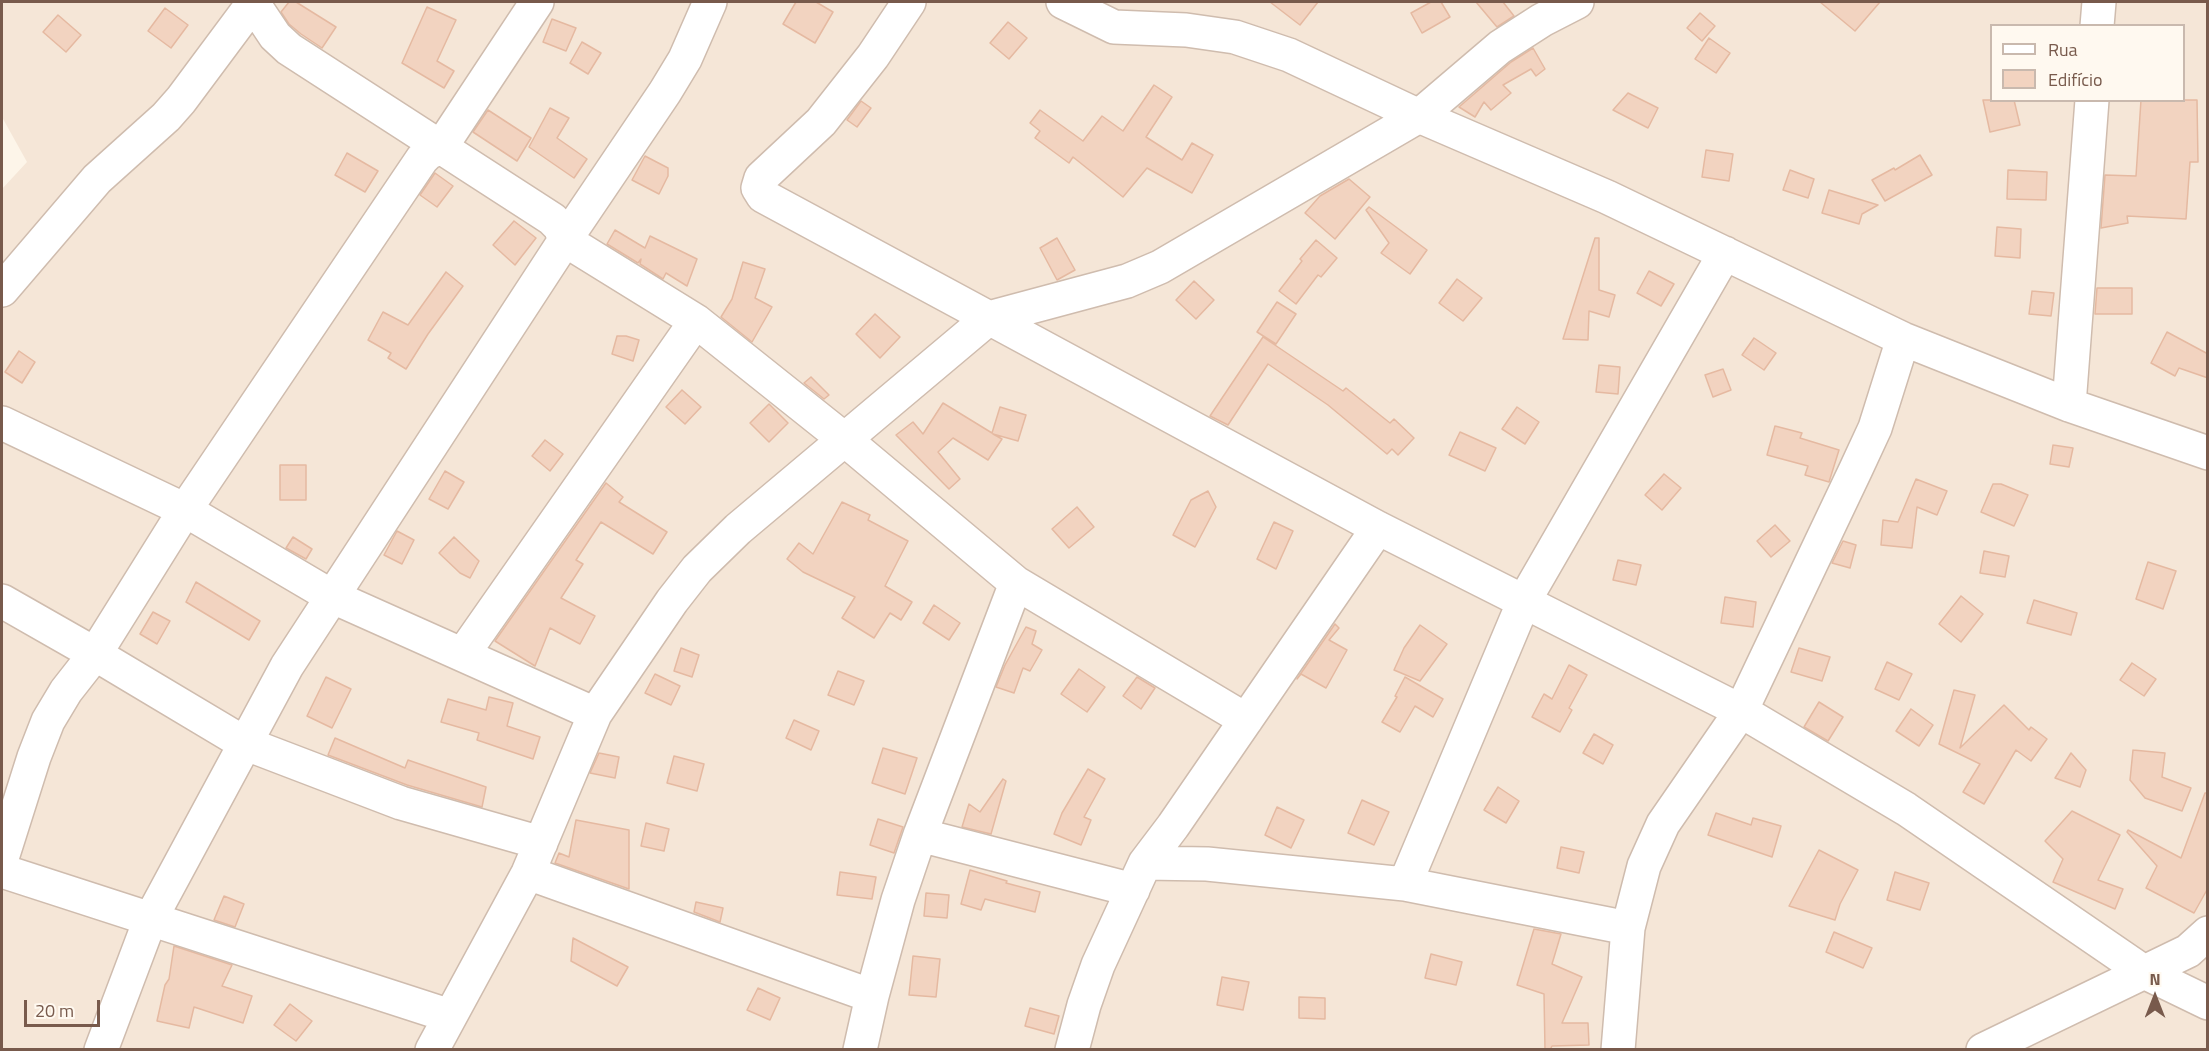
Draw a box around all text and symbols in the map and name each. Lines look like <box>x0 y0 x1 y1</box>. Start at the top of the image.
legend <box>1990 24 2185 102</box>
text: Rua <box>2048 36 2078 63</box>
text: Edifício <box>2048 66 2102 93</box>
north arrow <box>2125 967 2185 1027</box>
text: N <box>2149 967 2161 991</box>
scale bar <box>27 988 104 1026</box>
text: 20 m <box>35 997 74 1024</box>

